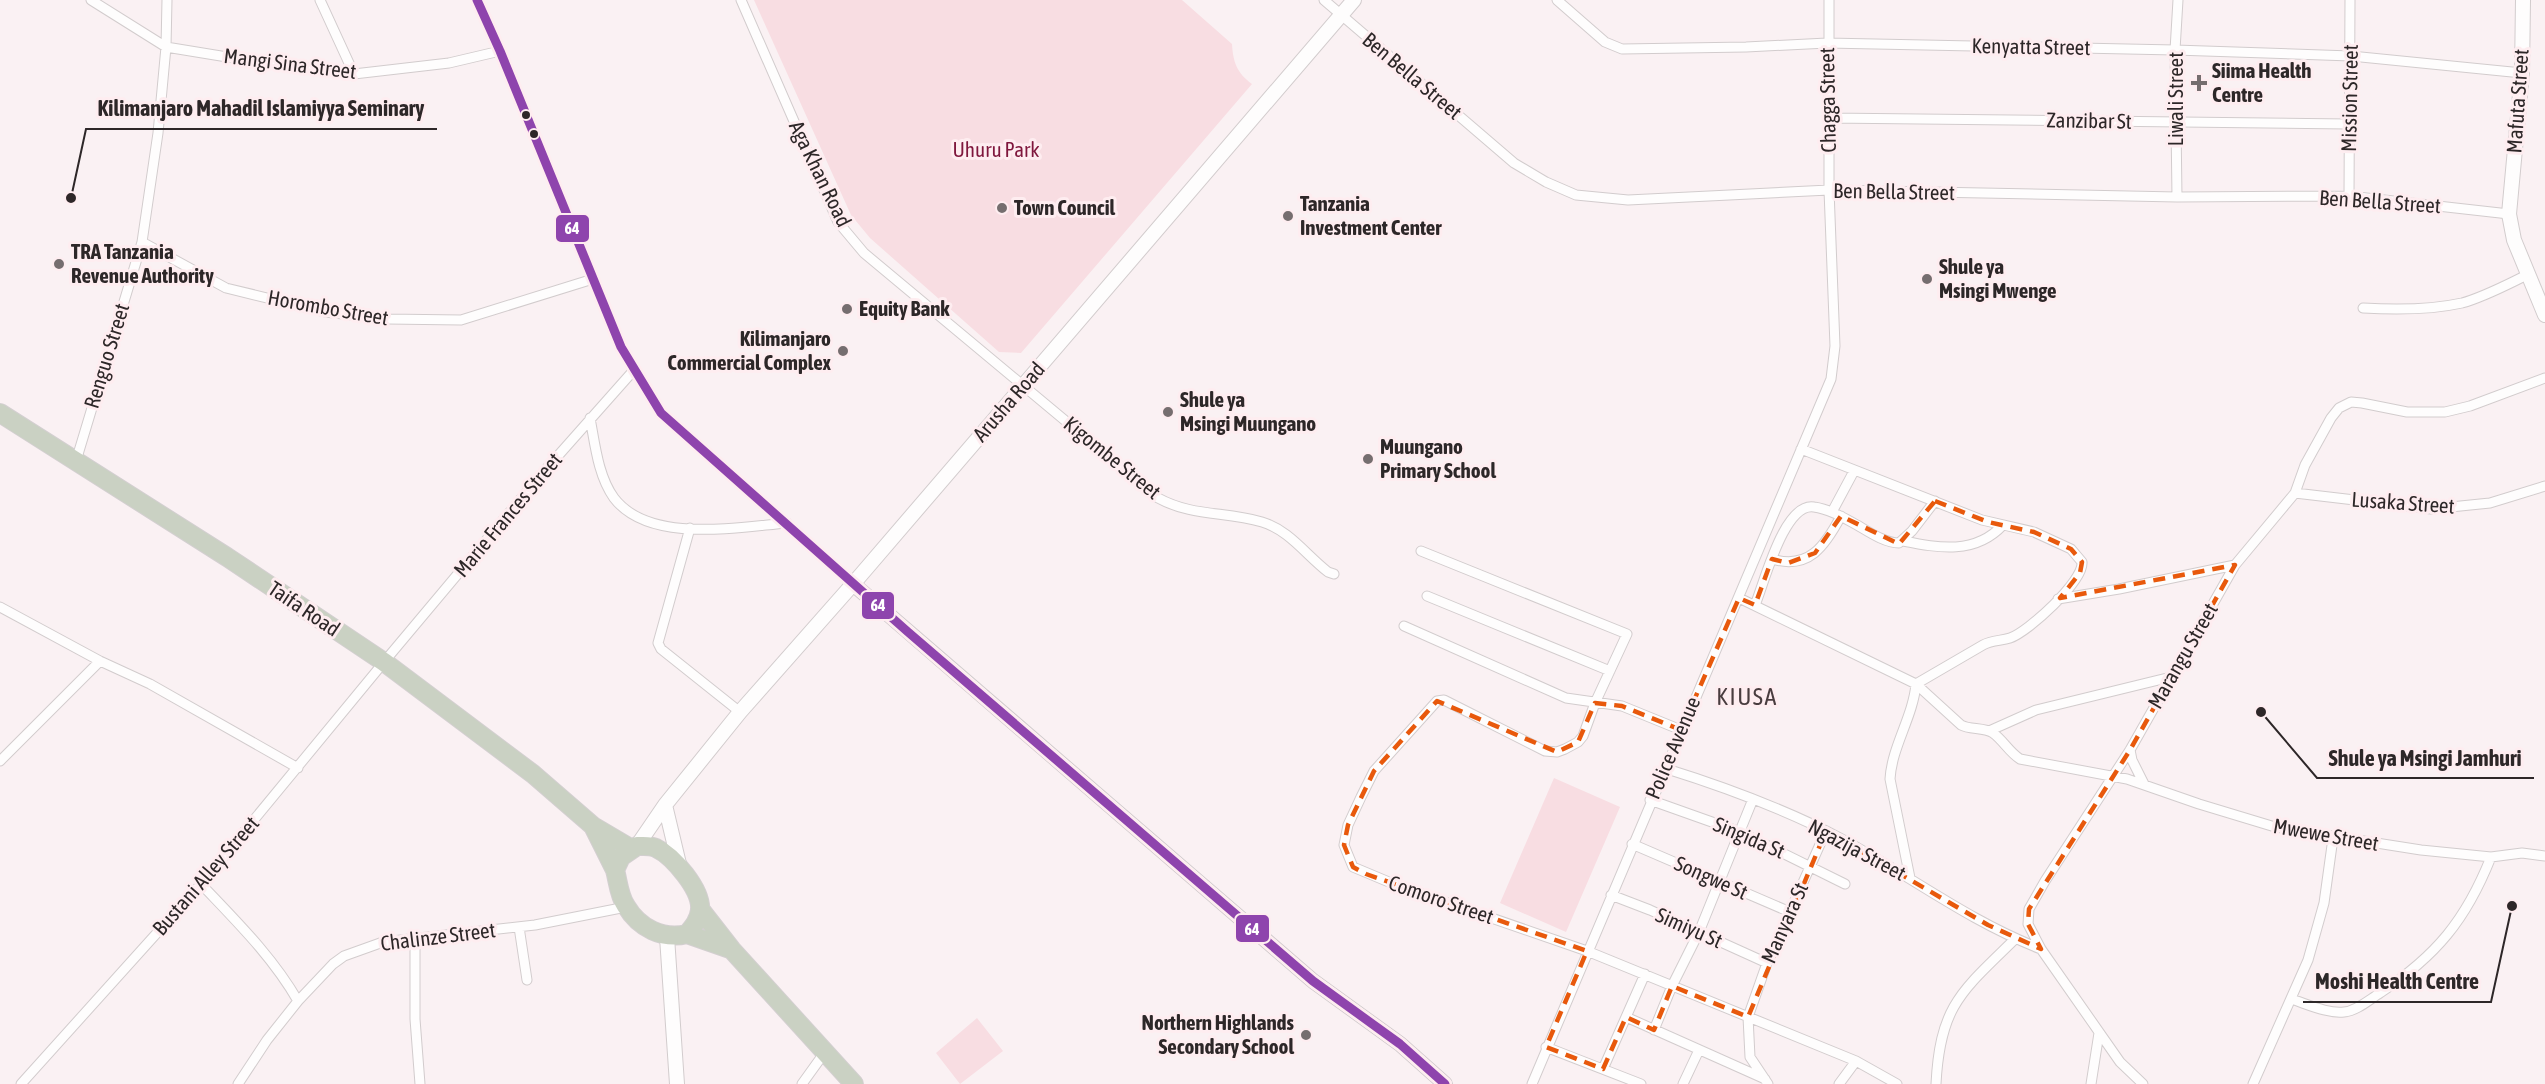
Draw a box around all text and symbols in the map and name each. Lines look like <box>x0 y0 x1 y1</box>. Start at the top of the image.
street label: Ben Bella Street <box>1358 27 1467 124</box>
street label: Kenyatta Street <box>1972 33 2091 59</box>
street label: Mangi Sina Street <box>223 43 358 83</box>
street label: Mission Street <box>2336 44 2362 152</box>
street label: Chagga Street <box>1814 47 1840 153</box>
street label: Mafuta Street <box>2501 48 2533 154</box>
street label: Liwali Street <box>2163 52 2187 146</box>
place label: Siima Health Centre <box>2212 58 2312 106</box>
marker: Siima Health Centre <box>2190 74 2208 92</box>
callout: Kilimanjaro Mahadil Islamiyya Seminary <box>86 89 437 129</box>
text: Kilimanjaro Mahadil Islamiyya Seminary <box>98 95 424 121</box>
street label: Zanzibar St <box>2046 107 2132 133</box>
unlabelled marker <box>520 109 532 121</box>
street label: Aga Khan Road <box>785 117 857 230</box>
unlabelled marker <box>528 128 540 140</box>
park label: Uhuru Park <box>952 137 1040 161</box>
street label: Ben Bella Street <box>1833 178 1955 204</box>
street label: Ben Bella Street <box>2318 185 2442 217</box>
place label: Tanzania Investment Center <box>1300 191 1442 239</box>
place label: Town Council <box>1014 195 1115 219</box>
marker: Town Council <box>995 201 1009 215</box>
marker: Tanzania Investment Center <box>1281 209 1295 223</box>
line badge: 64 <box>555 214 590 243</box>
text: 64 <box>564 219 580 237</box>
place label: TRA Tanzania Revenue Authority <box>71 239 214 287</box>
place label: Shule ya Msingi Mwenge <box>1939 254 2057 302</box>
marker: TRA Tanzania Revenue Authority <box>52 257 66 271</box>
marker: Shule ya Msingi Mwenge <box>1920 272 1934 286</box>
street label: Horombo Street <box>266 285 390 329</box>
place label: Equity Bank <box>859 296 950 320</box>
street label: Renguo Street <box>79 300 133 411</box>
marker: Equity Bank <box>840 302 854 316</box>
place label: Kilimanjaro Commercial Complex <box>667 326 832 374</box>
marker: Kilimanjaro Commercial Complex <box>836 344 850 358</box>
street label: Arusha Road <box>967 357 1049 446</box>
place label: Shule ya Msingi Muungano <box>1180 387 1316 435</box>
marker: Shule ya Msingi Muungano <box>1161 405 1175 419</box>
street label: Kigombe Street <box>1060 411 1166 503</box>
place label: Muungano Primary School <box>1380 434 1496 482</box>
street label: Marie Frances Street <box>448 447 566 581</box>
marker: Muungano Primary School <box>1361 452 1375 466</box>
street label: Lusaka Street <box>2351 486 2455 518</box>
street label: Taifa Road <box>264 576 345 641</box>
line badge: 64 <box>861 591 895 620</box>
text: 64 <box>870 596 886 614</box>
street label: Marangu Street <box>2142 599 2222 712</box>
district label: KIUSA <box>1716 683 1778 710</box>
street label: Police Avenue <box>1640 693 1704 802</box>
callout: Shule ya Msingi Jamhuri <box>2317 738 2534 778</box>
text: Shule ya Msingi Jamhuri <box>2329 745 2521 771</box>
street label: Bustani Alley Street <box>147 811 263 940</box>
street label: Singida St <box>1710 811 1789 863</box>
street label: Ngazija Street <box>1805 813 1910 885</box>
street label: Mwewe Street <box>2272 813 2381 855</box>
street label: Songwe St <box>1671 850 1752 904</box>
street label: Comoro Street <box>1386 870 1497 928</box>
street label: Manyara St <box>1756 879 1812 967</box>
street label: Simiyu St <box>1652 902 1726 952</box>
line badge: 64 <box>1235 914 1270 943</box>
street label: Chalinze Street <box>379 917 497 955</box>
text: 64 <box>1244 920 1260 938</box>
callout: Moshi Health Centre <box>2303 962 2491 1002</box>
text: Moshi Health Centre <box>2315 968 2479 994</box>
place label: Northern Highlands Secondary School <box>1142 1010 1295 1058</box>
marker: Northern Highlands Secondary School <box>1299 1028 1313 1042</box>

